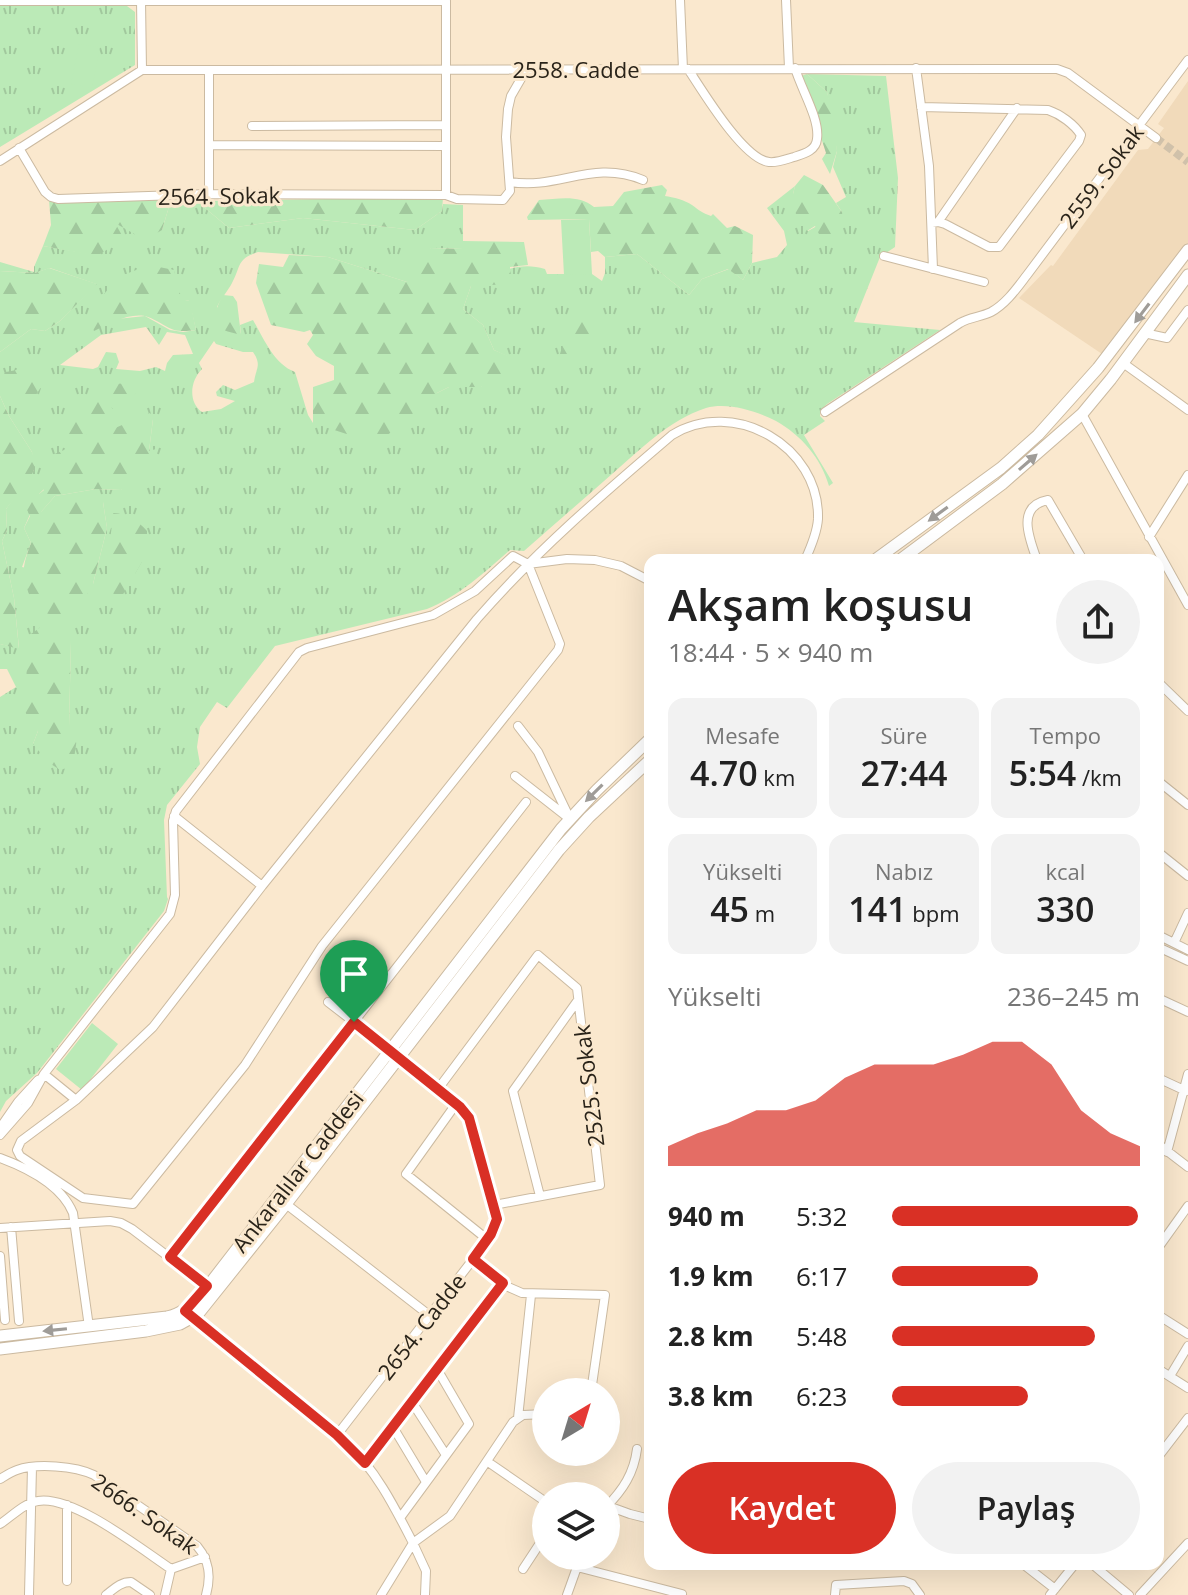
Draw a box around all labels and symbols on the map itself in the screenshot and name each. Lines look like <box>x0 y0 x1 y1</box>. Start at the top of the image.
street label: 2558. Cadde <box>512 54 640 84</box>
street label: 2559. Sokak <box>1052 118 1150 234</box>
street label: 2564. Sokak <box>158 179 281 211</box>
one-way arrow <box>1134 302 1150 323</box>
one-way arrow <box>1018 454 1038 471</box>
one-way arrow <box>927 506 949 522</box>
one-way arrow <box>585 783 603 802</box>
pin <box>320 940 388 1022</box>
street label: 2525. Sokak <box>566 1023 610 1149</box>
street label: Ankaralılar Caddesi <box>224 1084 370 1258</box>
street label: 2654. Cadde <box>370 1267 472 1385</box>
one-way arrow <box>42 1324 67 1337</box>
north arrow <box>532 1378 620 1466</box>
street label: 2666. Sokak <box>86 1466 204 1561</box>

